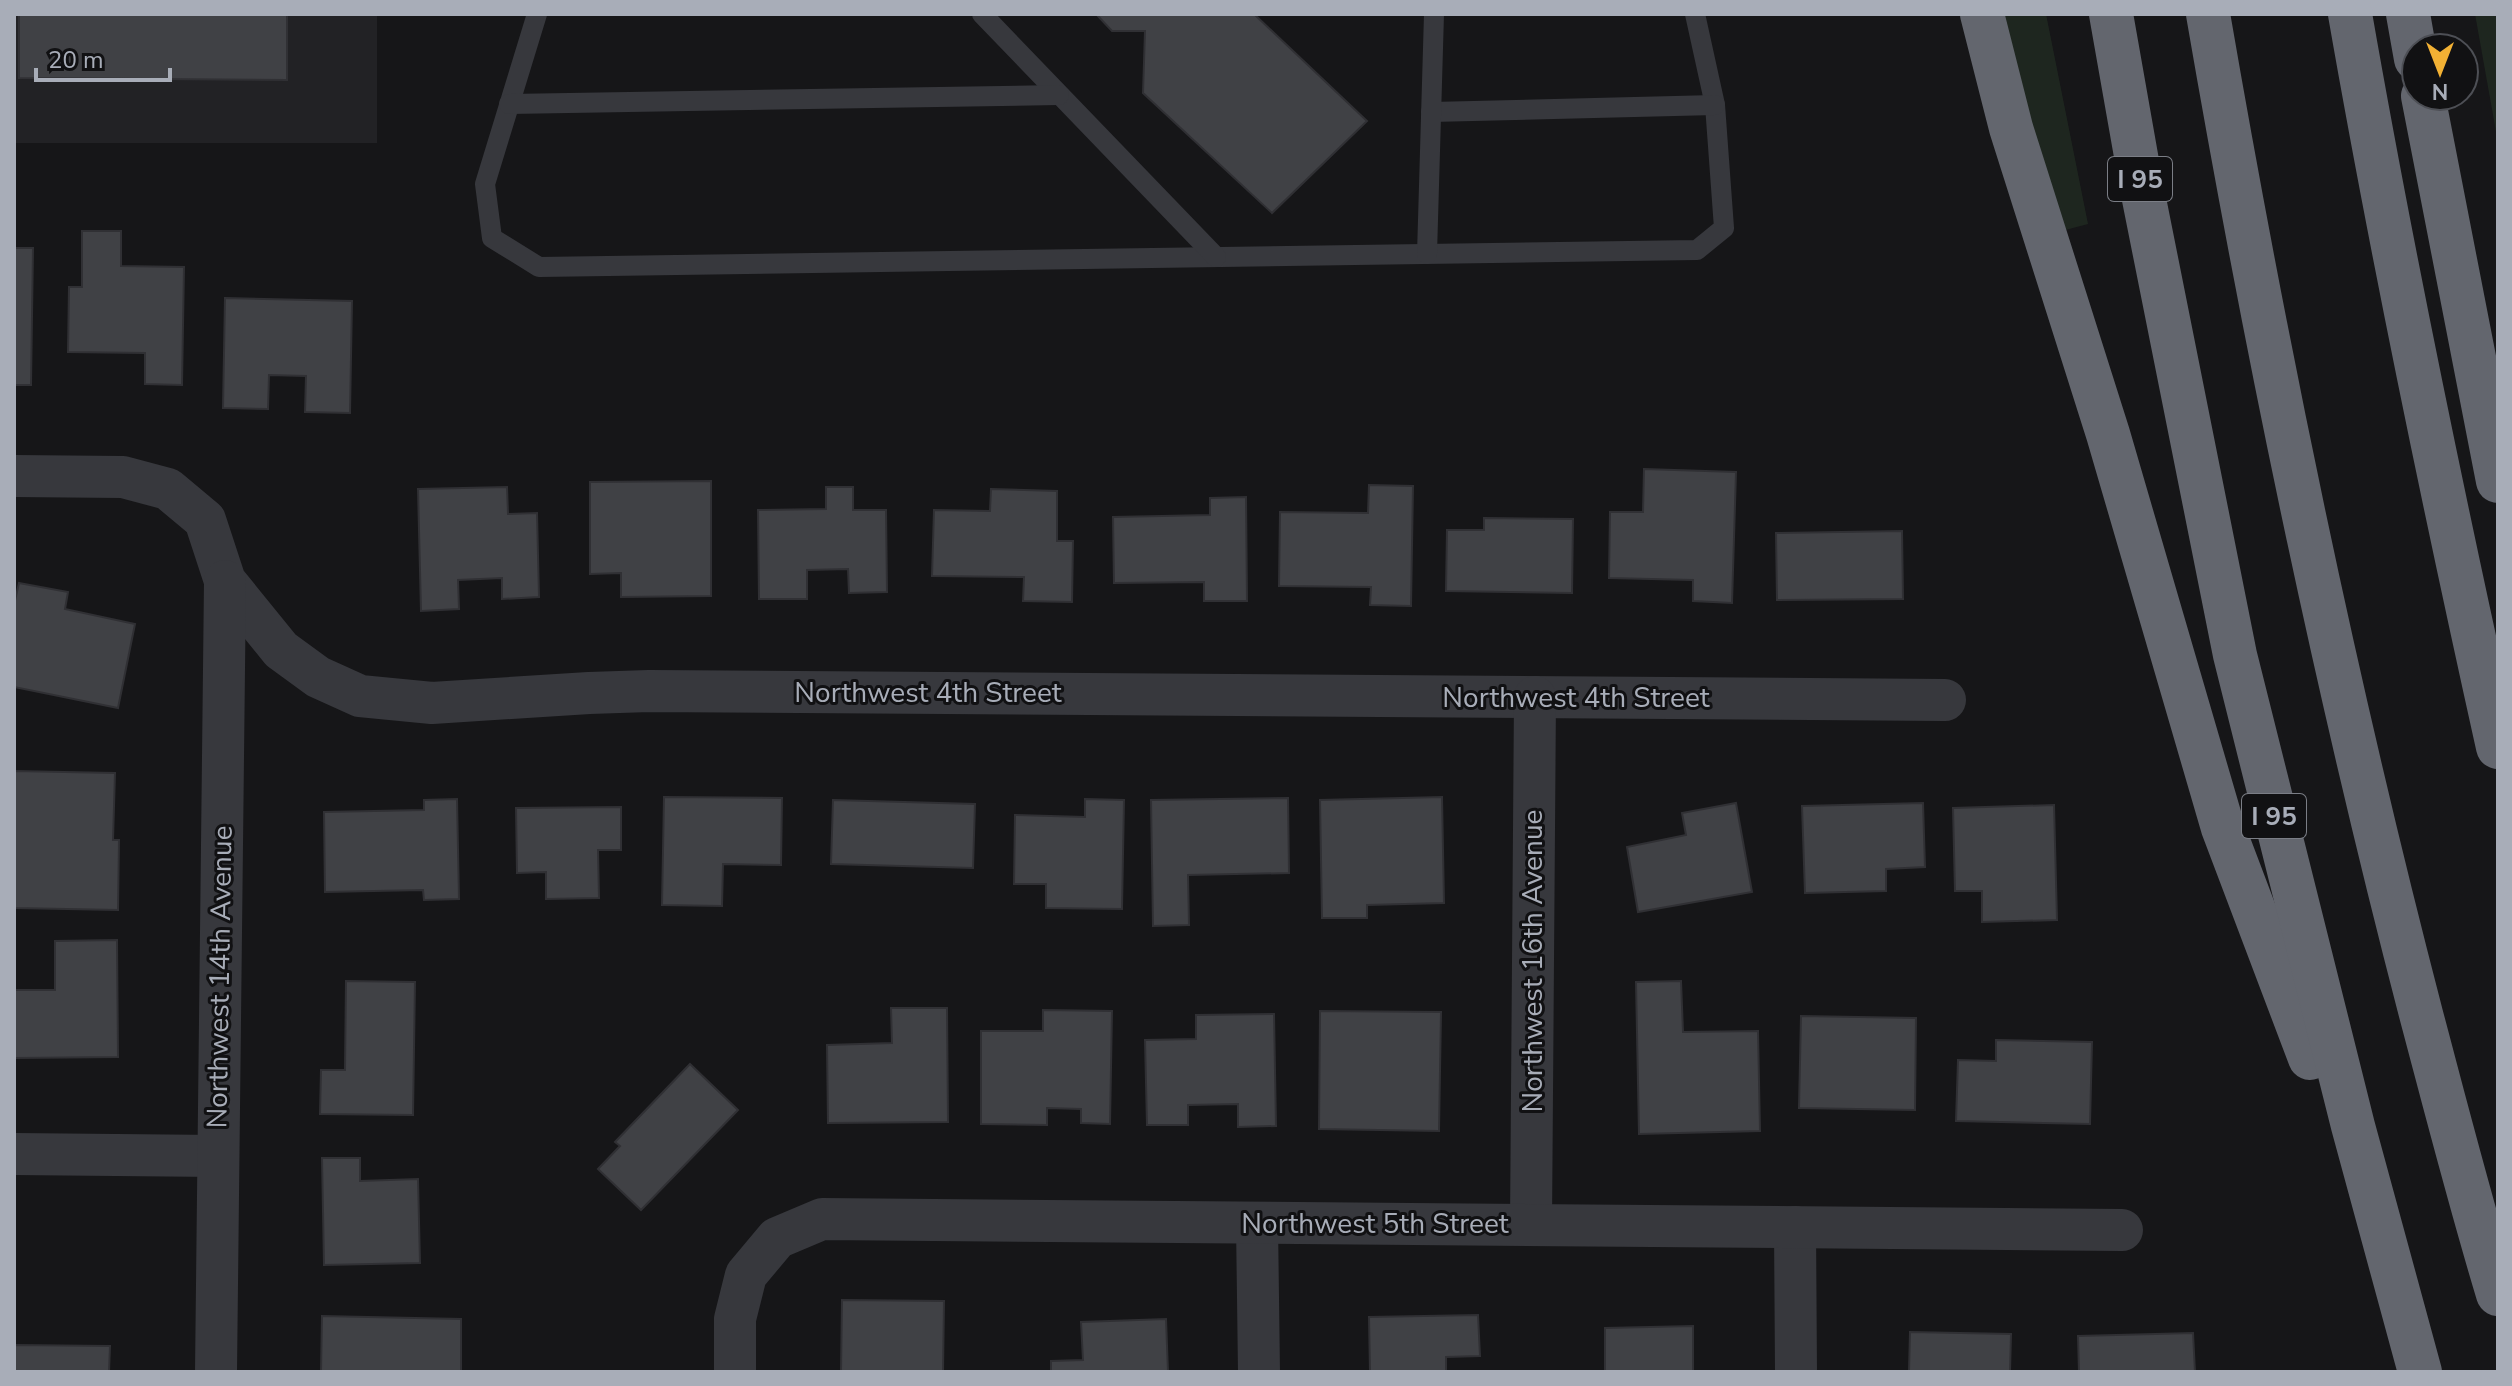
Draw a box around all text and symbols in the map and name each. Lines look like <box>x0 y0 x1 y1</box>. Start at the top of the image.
scale bar <box>36 32 170 82</box>
north arrow <box>2400 32 2480 112</box>
text: 20 m <box>48 44 104 76</box>
text: N <box>2432 76 2448 106</box>
road number: I 95 <box>2108 157 2172 201</box>
street label: Northwest 4th Street <box>794 674 1062 712</box>
street label: Northwest 4th Street <box>1442 679 1710 717</box>
road number: I 95 <box>2242 794 2306 838</box>
street label: Northwest 16th Avenue <box>1514 810 1552 1112</box>
street label: Northwest 14th Avenue <box>198 825 242 1129</box>
street label: Northwest 5th Street <box>1241 1205 1509 1243</box>

